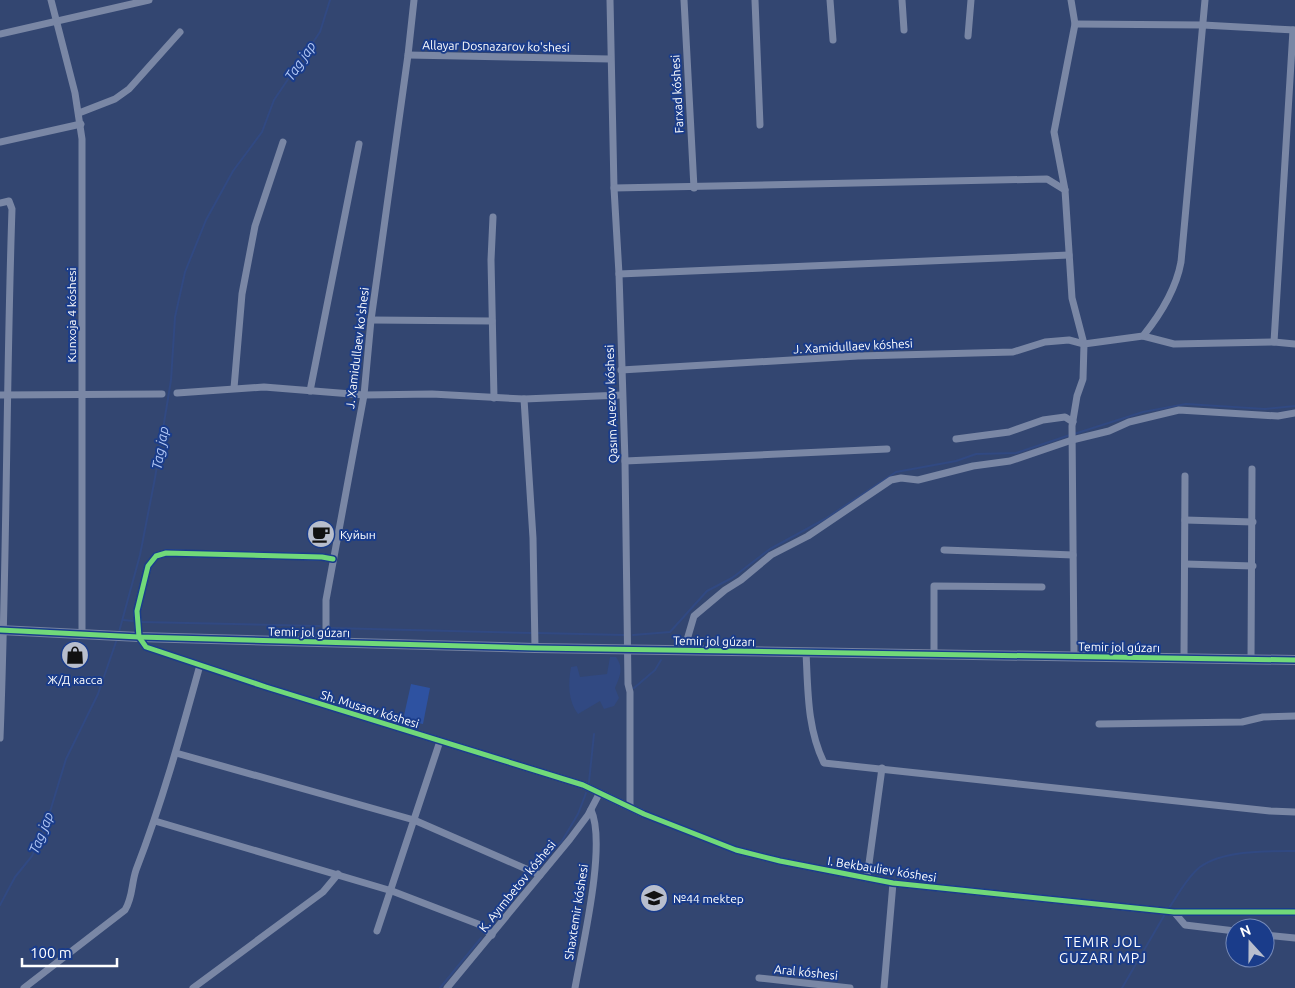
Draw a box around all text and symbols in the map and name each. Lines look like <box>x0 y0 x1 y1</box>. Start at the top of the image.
water label: Tag jap <box>281 38 319 84</box>
street label: Allayar Dosnazarov ko'shesi <box>422 38 570 54</box>
street label: Farxad kóshesi <box>668 54 686 133</box>
street label: Kunxoja 4 kóshesi <box>65 267 78 362</box>
street label: J. Xamidullaev ko'shesi <box>343 286 371 409</box>
street label: J. Xamidullaev kóshesi <box>793 336 913 356</box>
street label: Qasım Auezov kóshesi <box>602 344 620 464</box>
water label: Tag jap <box>148 425 172 471</box>
cafe icon: Куйын <box>306 519 336 549</box>
place label: Куйын <box>340 528 376 541</box>
street label: Temir jol gúzarı <box>268 625 350 639</box>
street label: Temir jol gúzarı <box>673 634 755 648</box>
shop icon: Ж/Д касса <box>60 640 90 670</box>
street label: Temir jol gúzarı <box>1078 640 1160 654</box>
place label: Ж/Д касса <box>47 673 103 686</box>
street label: Sh. Musaev kóshesi <box>319 688 421 730</box>
water label: Tag jap <box>25 810 57 856</box>
street label: K. Ayımbetov kóshesi <box>476 838 558 934</box>
street label: I. Bekbauliev kóshesi <box>827 854 937 884</box>
street label: Shaxtemir kóshesi <box>562 863 590 961</box>
school or university icon: №44 mektep <box>639 883 669 913</box>
place label: №44 mektep <box>673 892 744 905</box>
north arrow <box>1225 918 1275 968</box>
text: N <box>1238 922 1253 940</box>
district label: TEMIR JOL GUZARI MPJ <box>1059 934 1147 966</box>
scale bar <box>22 936 118 968</box>
text: 100 m <box>30 944 72 961</box>
street label: Aral kóshesi <box>773 962 839 982</box>

